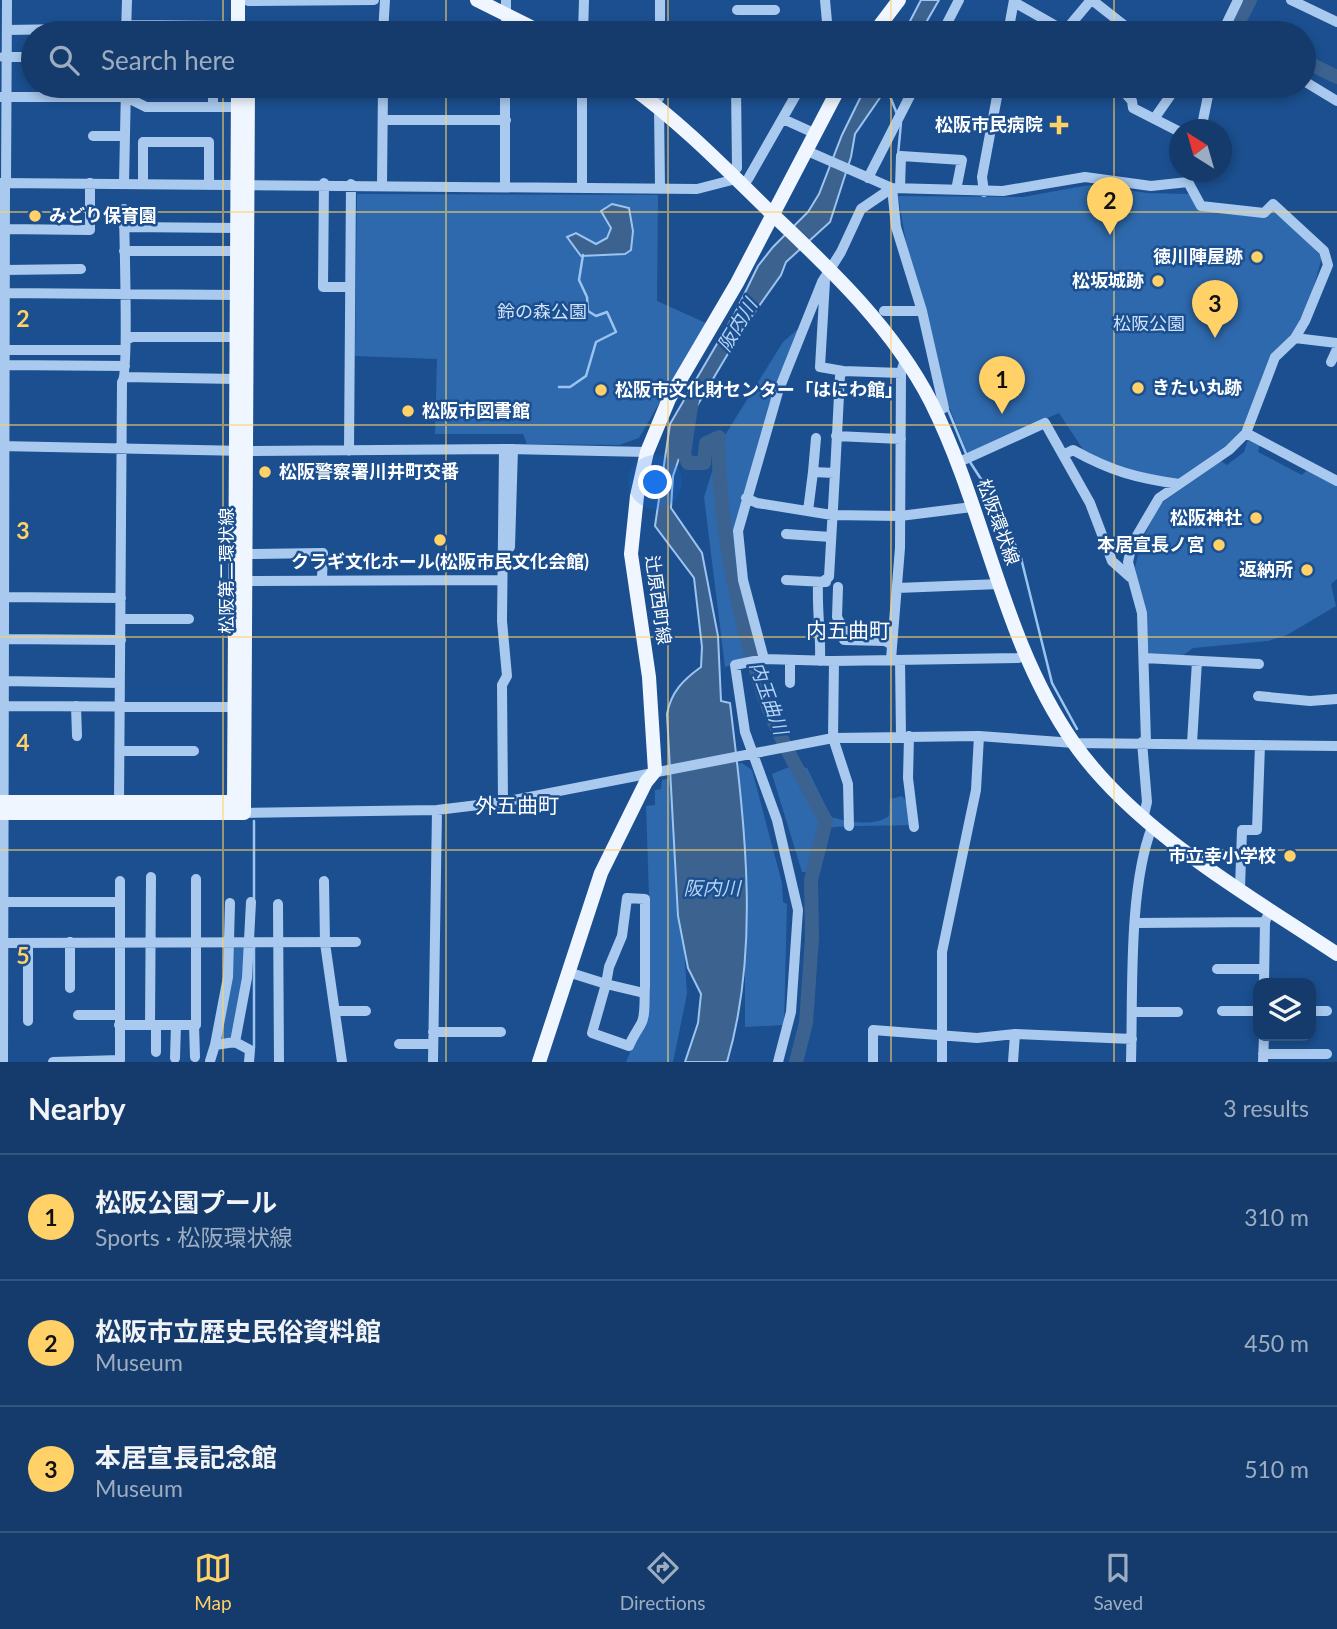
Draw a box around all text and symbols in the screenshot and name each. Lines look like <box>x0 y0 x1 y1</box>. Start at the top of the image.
search box <box>21 21 1316 98</box>
icon: search <box>45 41 83 79</box>
text: Search here <box>101 44 235 76</box>
place label: 松阪市民病院 <box>935 113 1043 135</box>
marker: 松阪市民病院 <box>1049 115 1069 135</box>
north arrow <box>1169 119 1232 182</box>
pin: 2 <box>1087 177 1133 235</box>
place label: みどり保育園 <box>49 204 157 226</box>
marker: みどり保育園 <box>27 208 43 224</box>
place label: 徳川陣屋跡 <box>1153 245 1243 267</box>
marker: 徳川陣屋跡 <box>1249 249 1265 265</box>
place label: 松坂城跡 <box>1072 269 1144 291</box>
marker: 松坂城跡 <box>1150 273 1166 289</box>
pin: 3 <box>1192 280 1238 338</box>
water label: 阪内川 <box>712 293 762 355</box>
park label: 鈴の森公園 <box>497 300 587 322</box>
text: 2 <box>16 304 30 332</box>
park label: 松阪公園 <box>1113 312 1185 334</box>
pin: 1 <box>979 356 1025 414</box>
place label: きたい丸跡 <box>1152 376 1242 398</box>
place label: 松阪市文化財センター「はにわ館」 <box>615 378 903 400</box>
marker: きたい丸跡 <box>1130 380 1146 396</box>
marker: 松阪市文化財センター「はにわ館」 <box>593 382 609 398</box>
place label: 松阪市図書館 <box>422 399 530 421</box>
marker: 松阪市図書館 <box>400 403 416 419</box>
place label: 松阪警察署川井町交番 <box>279 460 459 482</box>
marker: 松阪警察署川井町交番 <box>257 464 273 480</box>
your location <box>638 465 672 499</box>
street label: 松阪環状線 <box>973 476 1025 568</box>
place label: 松阪神社 <box>1170 506 1242 528</box>
street label: 松阪第二環状線 <box>215 508 237 634</box>
marker: 松阪神社 <box>1248 510 1264 526</box>
text: 3 <box>16 516 30 544</box>
marker: クラギ文化ホール(松阪市民文化会館) <box>432 532 448 548</box>
place label: 本居宣長ノ宮 <box>1097 533 1205 555</box>
marker: 本居宣長ノ宮 <box>1211 537 1227 553</box>
place label: クラギ文化ホール(松阪市民文化会館) <box>291 550 589 572</box>
street label: 辻原西町線 <box>642 554 676 646</box>
place label: 返納所 <box>1239 558 1293 580</box>
marker: 返納所 <box>1299 562 1315 578</box>
district label: 内五曲町 <box>806 617 890 642</box>
water label: 内玉曲川 <box>746 658 794 739</box>
text: 4 <box>16 728 30 756</box>
district label: 外五曲町 <box>475 792 559 817</box>
place label: 市立幸小学校 <box>1168 844 1276 866</box>
marker: 市立幸小学校 <box>1282 848 1298 864</box>
water label: 阪内川 <box>683 876 742 899</box>
text: 5 <box>16 941 30 969</box>
map controls <box>1253 978 1316 1041</box>
button: layers <box>1253 978 1316 1041</box>
text: Nearby <box>28 1090 126 1126</box>
text: 3 results <box>1223 1094 1309 1122</box>
text: 松阪公園プール <box>95 1186 277 1218</box>
text: 1 <box>44 1203 58 1231</box>
text: 310 m <box>1244 1203 1309 1231</box>
text: Sports · 松阪環状線 <box>95 1223 293 1251</box>
text: 松阪市立歴史民俗資料館 <box>95 1315 381 1347</box>
text: 2 <box>44 1329 58 1357</box>
text: 450 m <box>1244 1329 1309 1357</box>
text: Museum <box>95 1348 183 1376</box>
text: 本居宣長記念館 <box>95 1441 277 1473</box>
text: 3 <box>44 1455 58 1483</box>
text: 510 m <box>1244 1455 1309 1483</box>
text: Museum <box>95 1474 183 1502</box>
tab: Map <box>194 1549 232 1614</box>
tab: Directions <box>620 1549 706 1614</box>
tab: Saved <box>1093 1549 1143 1614</box>

